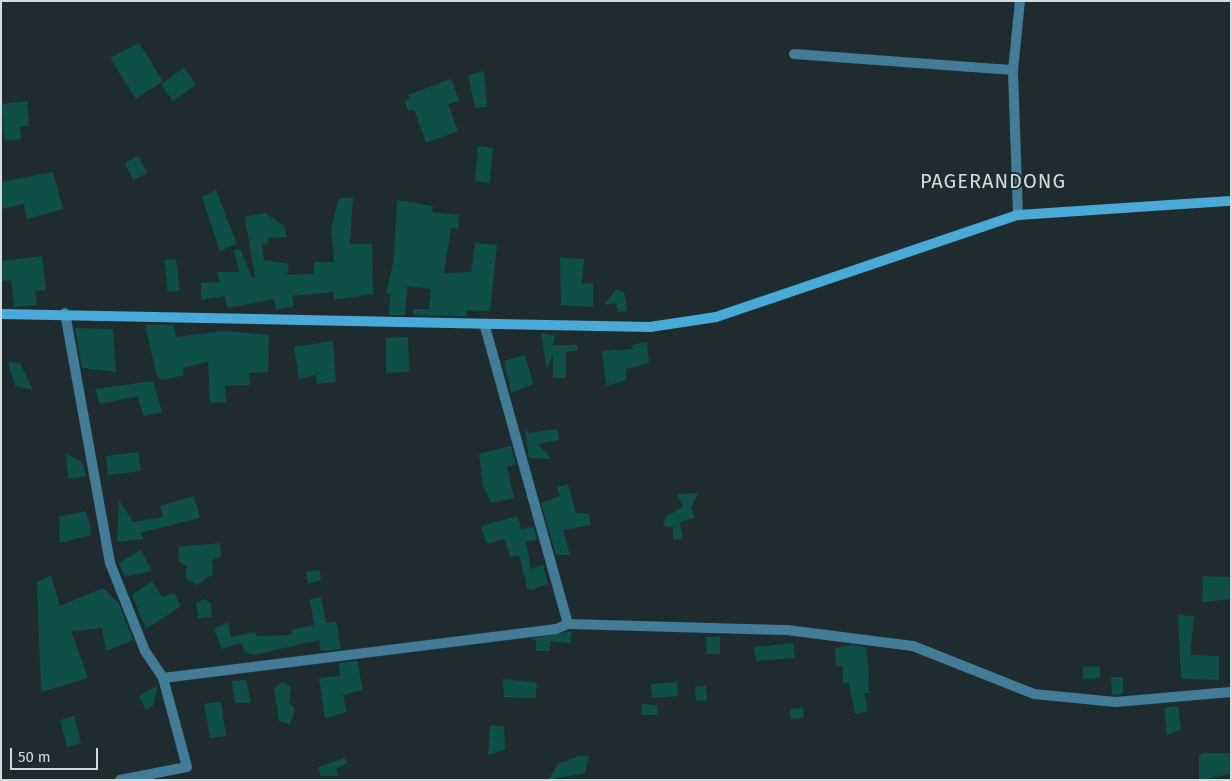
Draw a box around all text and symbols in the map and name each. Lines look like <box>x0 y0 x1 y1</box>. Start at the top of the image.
district label: PAGERANDONG <box>919 169 1067 193</box>
scale bar <box>12 738 100 770</box>
text: 50 m <box>18 748 51 766</box>

